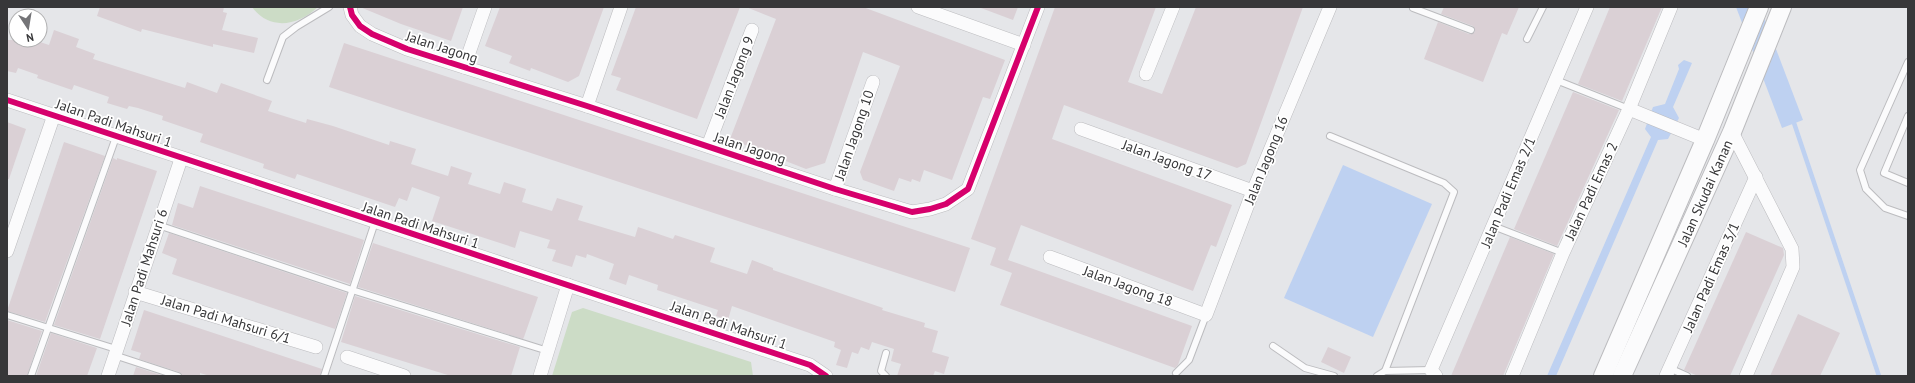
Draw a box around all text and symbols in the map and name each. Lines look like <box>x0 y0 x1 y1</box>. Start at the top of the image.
north arrow <box>8 8 48 48</box>
street label: Jalan Jagong <box>403 27 480 67</box>
text: N <box>25 30 35 45</box>
street label: Jalan Jagong 9 <box>710 34 758 121</box>
street label: Jalan Jagong 10 <box>830 87 878 183</box>
street label: Jalan Padi Mahsuri 1 <box>53 94 174 151</box>
street label: Jalan Jagong 16 <box>1240 113 1292 208</box>
street label: Jalan Jagong <box>711 128 788 168</box>
street label: Jalan Padi Emas 2/1 <box>1476 134 1539 251</box>
street label: Jalan Jagong 17 <box>1119 135 1214 184</box>
street label: Jalan Skudai Kanan <box>1673 137 1736 250</box>
street label: Jalan Padi Emas 2 <box>1560 139 1622 244</box>
street label: Jalan Padi Mahsuri 1 <box>359 197 482 252</box>
street label: Jalan Padi Mahsuri 6 <box>116 206 171 329</box>
street label: Jalan Padi Emas 3/1 <box>1678 219 1743 336</box>
street label: Jalan Jagong 18 <box>1080 261 1175 310</box>
street label: Jalan Padi Mahsuri 6/1 <box>158 290 293 347</box>
street label: Jalan Padi Mahsuri 1 <box>668 296 789 353</box>

